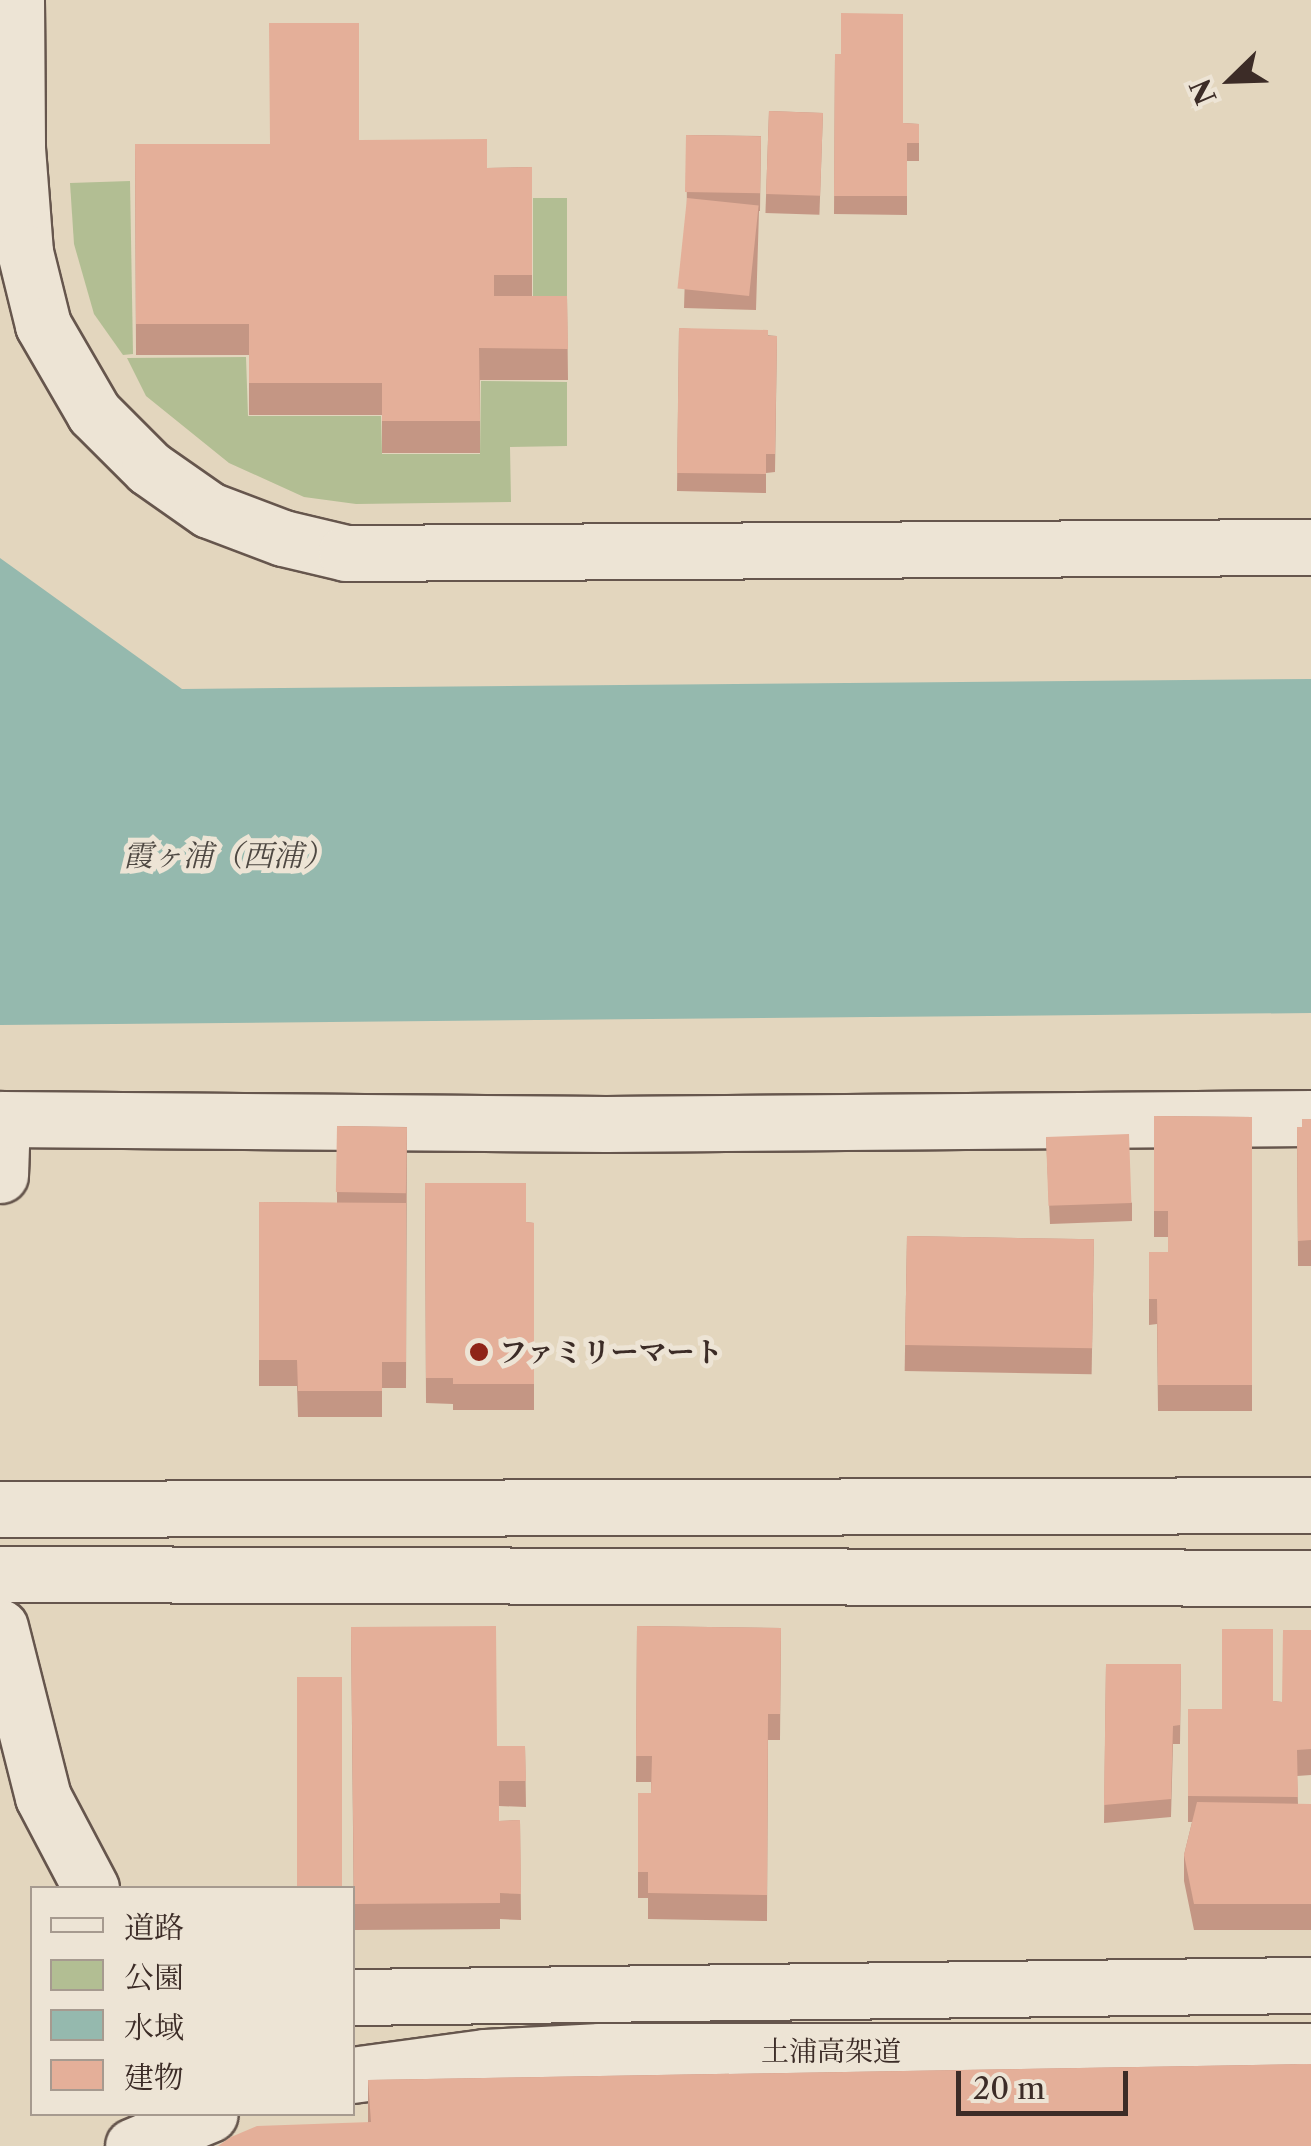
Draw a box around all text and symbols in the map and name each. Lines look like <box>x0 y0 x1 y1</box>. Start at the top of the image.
north arrow <box>1181 30 1281 130</box>
text: N <box>1183 74 1224 110</box>
water label: 霞ヶ浦（西浦） <box>123 838 333 874</box>
place label: ファミリーマート <box>499 1335 723 1369</box>
marker: ファミリーマート <box>468 1341 490 1363</box>
legend <box>30 1886 355 2116</box>
text: 道路 <box>124 1909 184 1946</box>
text: 公園 <box>124 1959 184 1996</box>
text: 水域 <box>124 2009 184 2046</box>
street label: 土浦高架道 <box>761 2034 901 2068</box>
scale bar <box>961 2051 1134 2113</box>
text: 建物 <box>124 2059 184 2096</box>
text: 20 m <box>973 2070 1045 2107</box>

